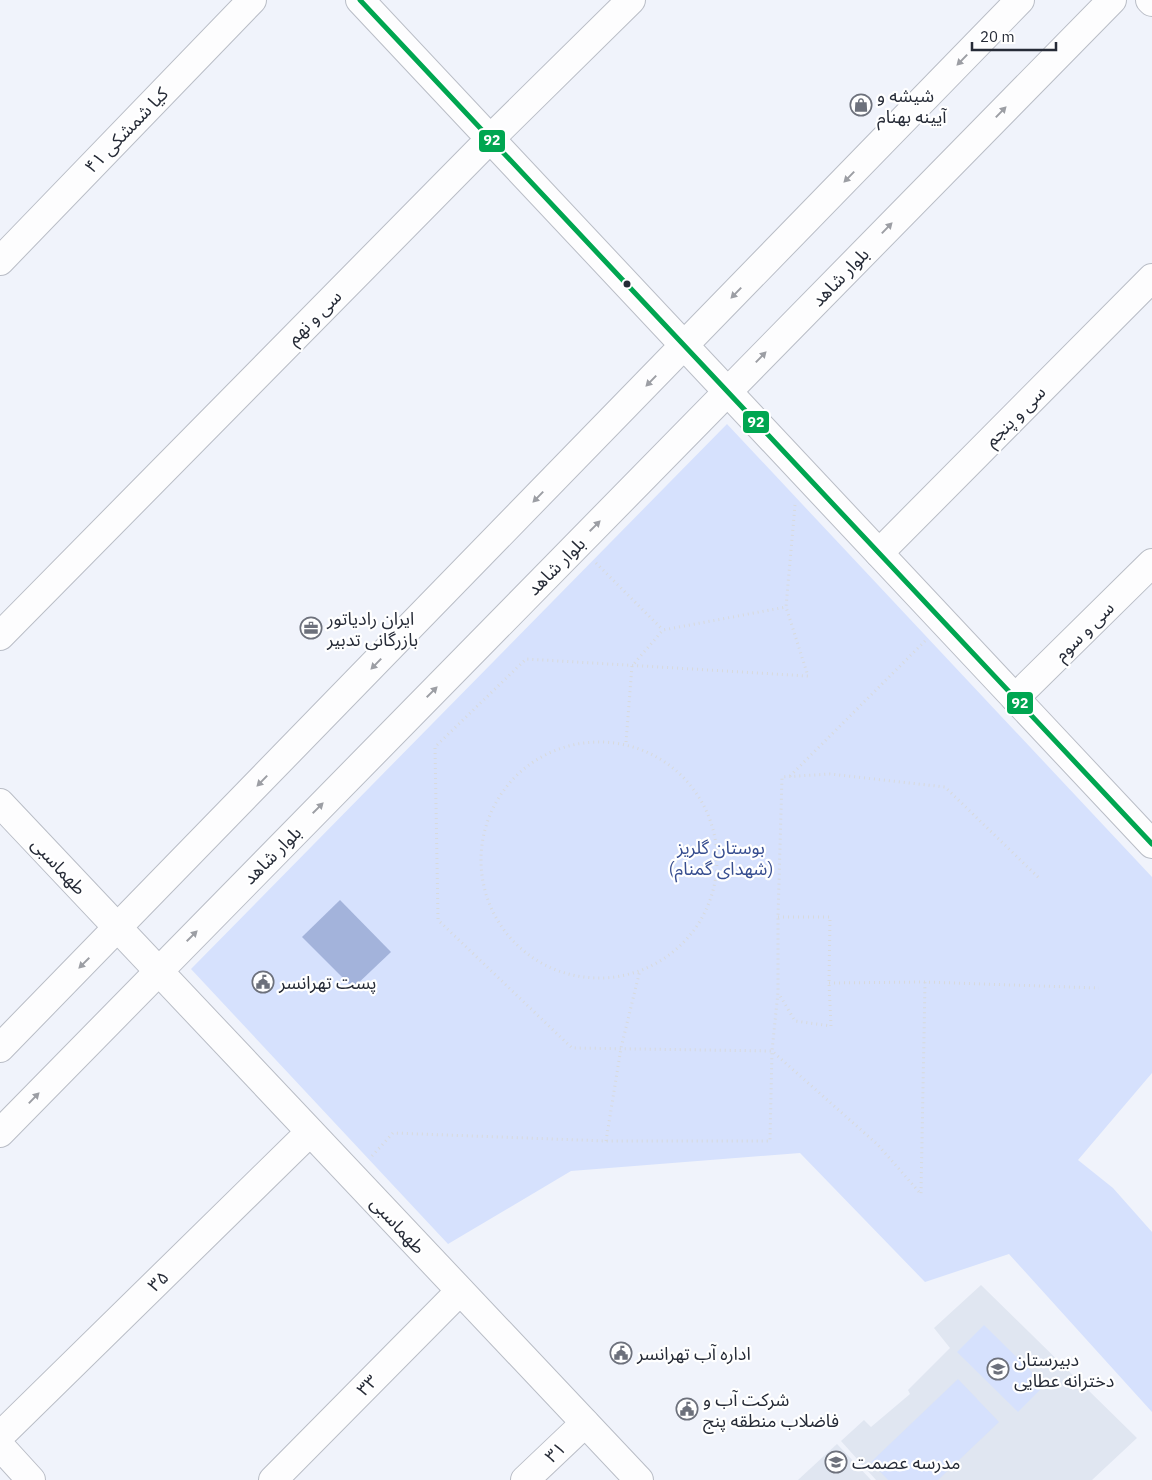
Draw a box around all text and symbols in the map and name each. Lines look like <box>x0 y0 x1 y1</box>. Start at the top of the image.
scale bar <box>972 20 1056 52</box>
text: 20 m <box>980 27 1015 46</box>
one-way arrow <box>956 54 968 66</box>
street label: ۴۱ کیا شمشکی <box>79 82 173 178</box>
place label: شیشه و آیینه بهنام <box>877 84 947 131</box>
shop icon: شیشه و آیینه بهنام <box>849 93 873 117</box>
one-way arrow <box>995 107 1007 119</box>
line badge: 92 <box>478 129 506 153</box>
text: 92 <box>484 131 500 149</box>
one-way arrow <box>843 170 855 182</box>
one-way arrow <box>881 223 893 235</box>
street label: بلوار شاهد <box>806 243 874 311</box>
unlabelled marker <box>622 279 632 289</box>
street label: سی و نهم <box>282 285 348 351</box>
one-way arrow <box>730 287 742 299</box>
one-way arrow <box>755 351 767 363</box>
one-way arrow <box>645 374 657 386</box>
street label: سی و پنجم <box>980 381 1052 453</box>
line badge: 92 <box>742 410 770 434</box>
text: 92 <box>748 413 764 431</box>
one-way arrow <box>532 491 544 503</box>
one-way arrow <box>589 520 601 532</box>
street label: بلوار شاهد <box>522 532 590 600</box>
street label: سی و سوم <box>1049 596 1121 668</box>
place label: ایران رادیاتور بازرگانی تدبیر <box>326 607 418 651</box>
office icon: ایران رادیاتور بازرگانی تدبیر <box>299 616 323 640</box>
one-way arrow <box>370 658 382 670</box>
one-way arrow <box>426 686 438 698</box>
line badge: 92 <box>1006 691 1034 715</box>
text: 92 <box>1012 694 1028 712</box>
one-way arrow <box>257 774 269 786</box>
one-way arrow <box>312 802 324 814</box>
street label: بلوار شاهد <box>238 821 306 889</box>
street label: طهماسبی <box>27 832 91 900</box>
park label: بوستان گلریز (شهدای گمنام) <box>668 836 774 883</box>
one-way arrow <box>186 930 198 942</box>
one-way arrow <box>78 957 90 969</box>
public building icon: پست تهرانسر <box>251 970 275 994</box>
place label: پست تهرانسر <box>278 971 376 994</box>
one-way arrow <box>28 1092 40 1104</box>
street label: طهماسبی <box>366 1191 430 1259</box>
street label: ۳۵ <box>143 1266 173 1296</box>
public building icon: اداره آب تهرانسر <box>609 1341 633 1365</box>
place label: اداره آب تهرانسر <box>636 1342 751 1365</box>
place label: دبیرستان دخترانه عطایی <box>1014 1348 1114 1392</box>
school or university icon: دبیرستان دخترانه عطایی <box>986 1357 1010 1381</box>
street label: ۳۳ <box>352 1370 382 1400</box>
place label: شرکت آب و فاضلاب منطقه پنج <box>703 1388 839 1434</box>
public building icon: شرکت آب و فاضلاب منطقه پنج <box>675 1397 699 1421</box>
street label: ۳۱ <box>540 1437 570 1467</box>
school or university icon: مدرسه عصمت <box>824 1450 848 1474</box>
place label: مدرسه عصمت <box>852 1451 960 1474</box>

